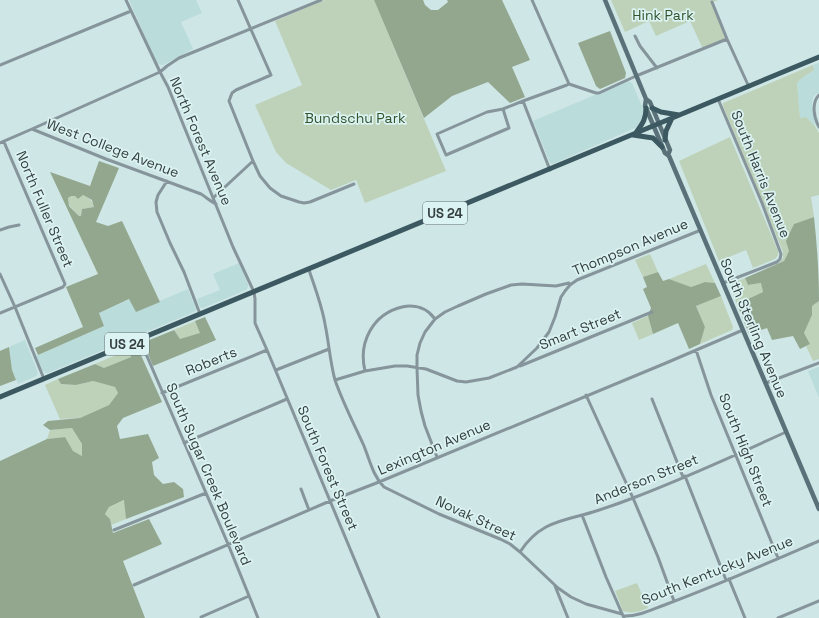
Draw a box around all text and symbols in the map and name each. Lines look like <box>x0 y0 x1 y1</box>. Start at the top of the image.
park label: Hink Park <box>632 6 694 24</box>
street label: North Forest Avenue <box>166 74 236 208</box>
street label: South Harris Avenue <box>727 108 795 240</box>
park label: Bundschu Park <box>305 109 406 127</box>
street label: West College Avenue <box>44 114 182 182</box>
street label: North Fuller Street <box>12 148 78 270</box>
road number: US 24 <box>423 202 467 224</box>
street label: Thompson Avenue <box>569 214 691 280</box>
street label: South Sterling Avenue <box>716 255 792 401</box>
street label: Smart Street <box>536 304 624 354</box>
road number: US 24 <box>105 333 149 355</box>
street label: Roberts <box>183 343 239 379</box>
street label: South Sugar Creek Boulevard <box>162 380 256 568</box>
street label: South High Street <box>715 391 777 509</box>
street label: South Forest Street <box>294 403 362 533</box>
street label: Lexington Avenue <box>375 415 493 479</box>
street label: Anderson Street <box>591 450 701 508</box>
street label: Novak Street <box>433 491 519 545</box>
street label: South Kentucky Avenue <box>639 531 795 609</box>

